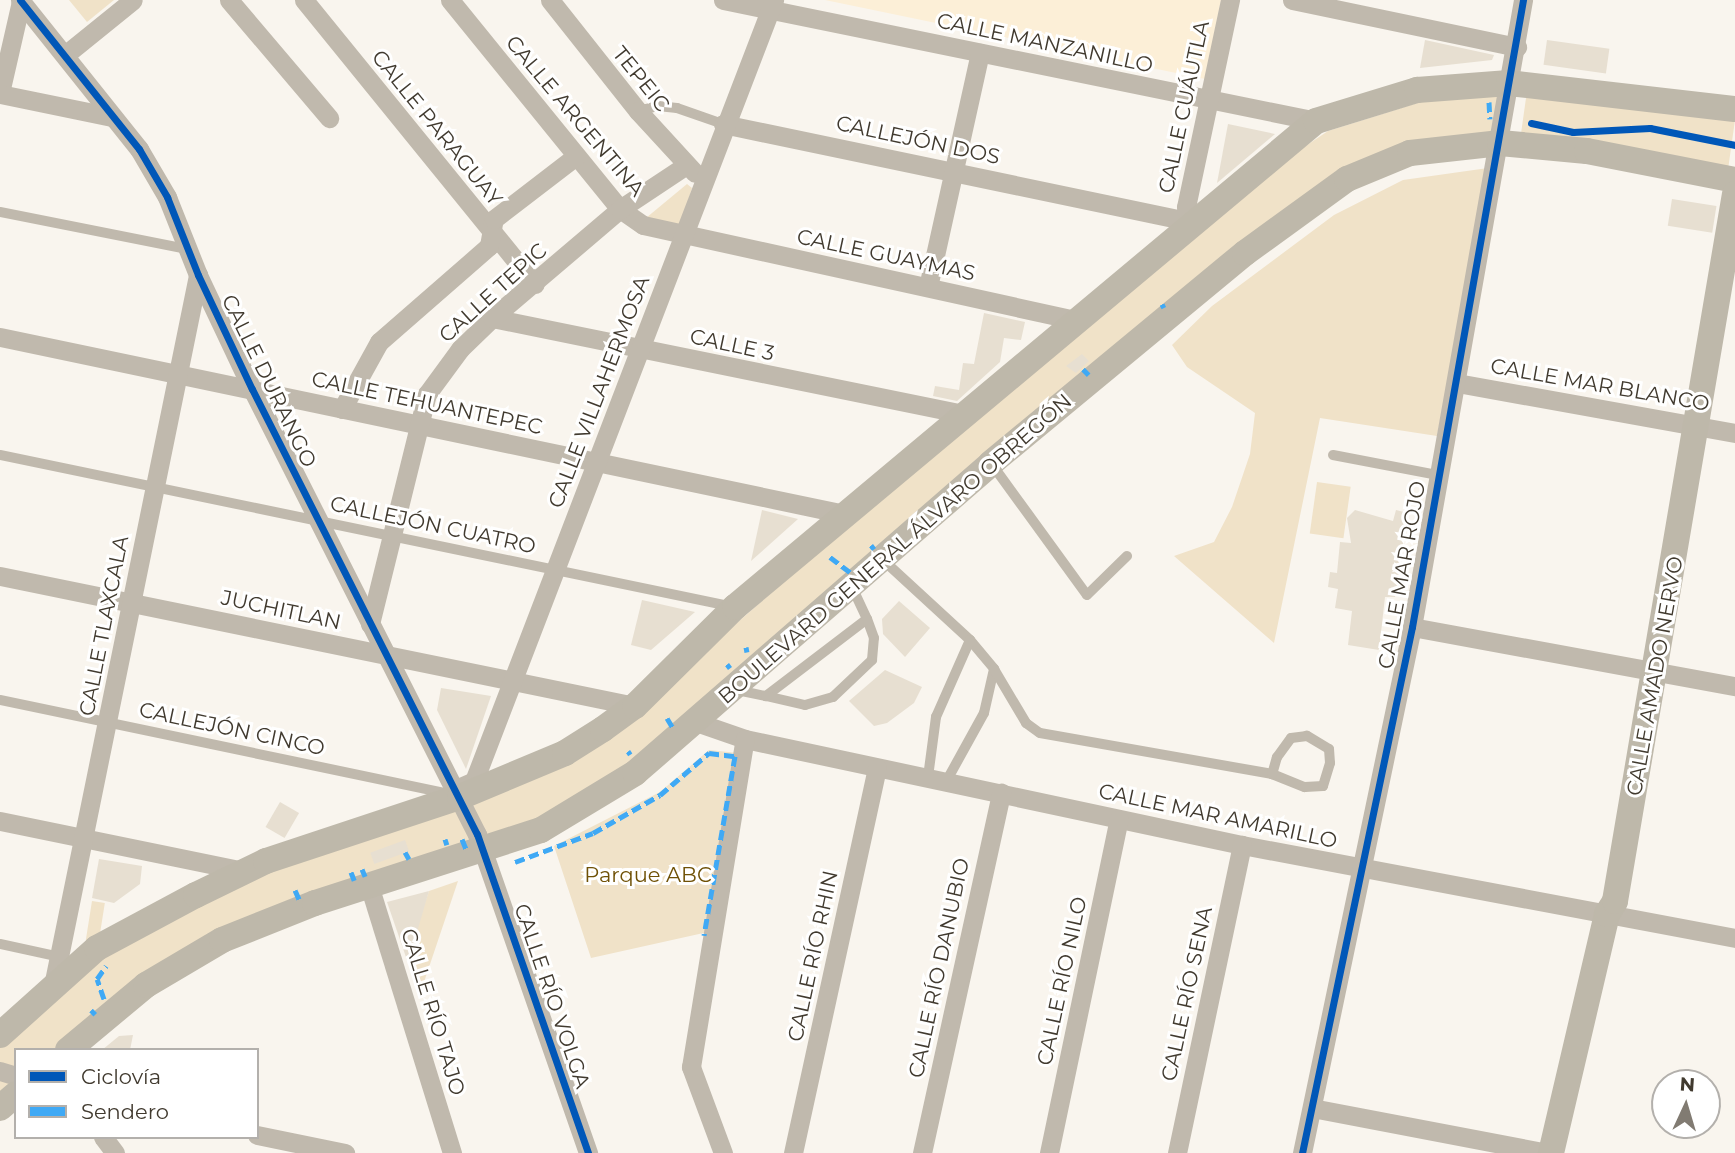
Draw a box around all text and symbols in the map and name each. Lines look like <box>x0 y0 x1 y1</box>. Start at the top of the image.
street label: CALLE MANZANILLO <box>935 8 1155 78</box>
street label: CALLE CUÁUTLA <box>1153 18 1215 196</box>
street label: CALLE ARGENTINA <box>500 31 650 201</box>
street label: TEPEIC <box>607 41 675 117</box>
street label: CALLE PARAGUAY <box>366 45 508 211</box>
street label: CALLEJÓN DOS <box>834 110 1002 170</box>
street label: CALLE GUAYMAS <box>795 224 977 286</box>
street label: CALLE TEPIC <box>434 238 552 348</box>
street label: CALLE VILLAHERMOSA <box>543 273 655 511</box>
street label: CALLE DURANGO <box>216 291 322 471</box>
street label: CALLE 3 <box>687 324 777 366</box>
street label: CALLE MAR BLANCO <box>1489 353 1711 417</box>
street label: CALLE TEHUANTEPEC <box>309 366 545 440</box>
street label: BOULEVARD GENERAL ÁLVARO OBREGÓN <box>713 389 1077 709</box>
street label: CALLE MAR ROJO <box>1373 479 1431 671</box>
street label: CALLEJÓN CUATRO <box>328 491 538 559</box>
street label: CALLE TLAXCALA <box>74 534 134 718</box>
street label: CALLE AMADO NERVO <box>1622 554 1688 798</box>
street label: JUCHITLAN <box>219 585 343 635</box>
street label: CALLEJÓN CINCO <box>137 697 327 761</box>
street label: CALLE MAR AMARILLO <box>1096 778 1340 854</box>
street label: CALLE RÍO DANUBIO <box>903 856 975 1080</box>
park label: Parque ABC <box>584 862 712 888</box>
street label: CALLE RÍO RHIN <box>783 868 843 1044</box>
street label: CALLE RÍO NILO <box>1032 894 1092 1068</box>
street label: CALLE RÍO VOLGA <box>509 900 595 1092</box>
street label: CALLE RÍO SENA <box>1156 905 1218 1083</box>
street label: CALLE RÍO TAJO <box>396 925 470 1099</box>
legend <box>14 1048 259 1139</box>
text: Ciclovía <box>81 1064 161 1089</box>
north arrow <box>1651 1069 1721 1139</box>
text: N <box>1679 1073 1696 1097</box>
text: Sendero <box>81 1099 169 1124</box>

